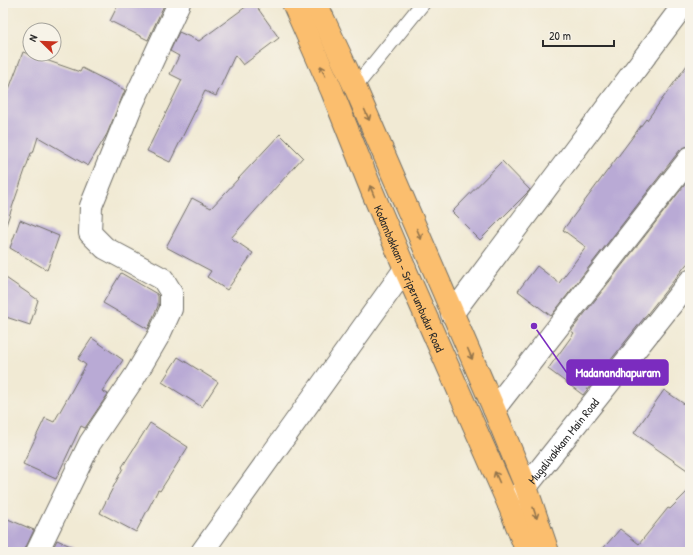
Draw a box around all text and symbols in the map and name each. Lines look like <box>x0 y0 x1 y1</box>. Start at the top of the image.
north arrow <box>22 22 62 62</box>
scale bar <box>543 22 614 48</box>
text: 20 m <box>549 27 571 44</box>
text: N <box>25 33 40 44</box>
one-way arrow <box>319 65 326 77</box>
one-way arrow <box>364 108 372 120</box>
one-way arrow <box>368 185 376 197</box>
street label: Kodambakkam – Sriperumbudur Road <box>370 202 449 355</box>
one-way arrow <box>416 228 423 240</box>
one-way arrow <box>467 347 474 359</box>
callout: Madanandhapuram <box>567 360 668 385</box>
text: Madanandhapuram <box>575 363 661 382</box>
street label: Mugalivakkam Main Road <box>523 394 603 487</box>
one-way arrow <box>493 471 500 483</box>
one-way arrow <box>531 506 539 518</box>

